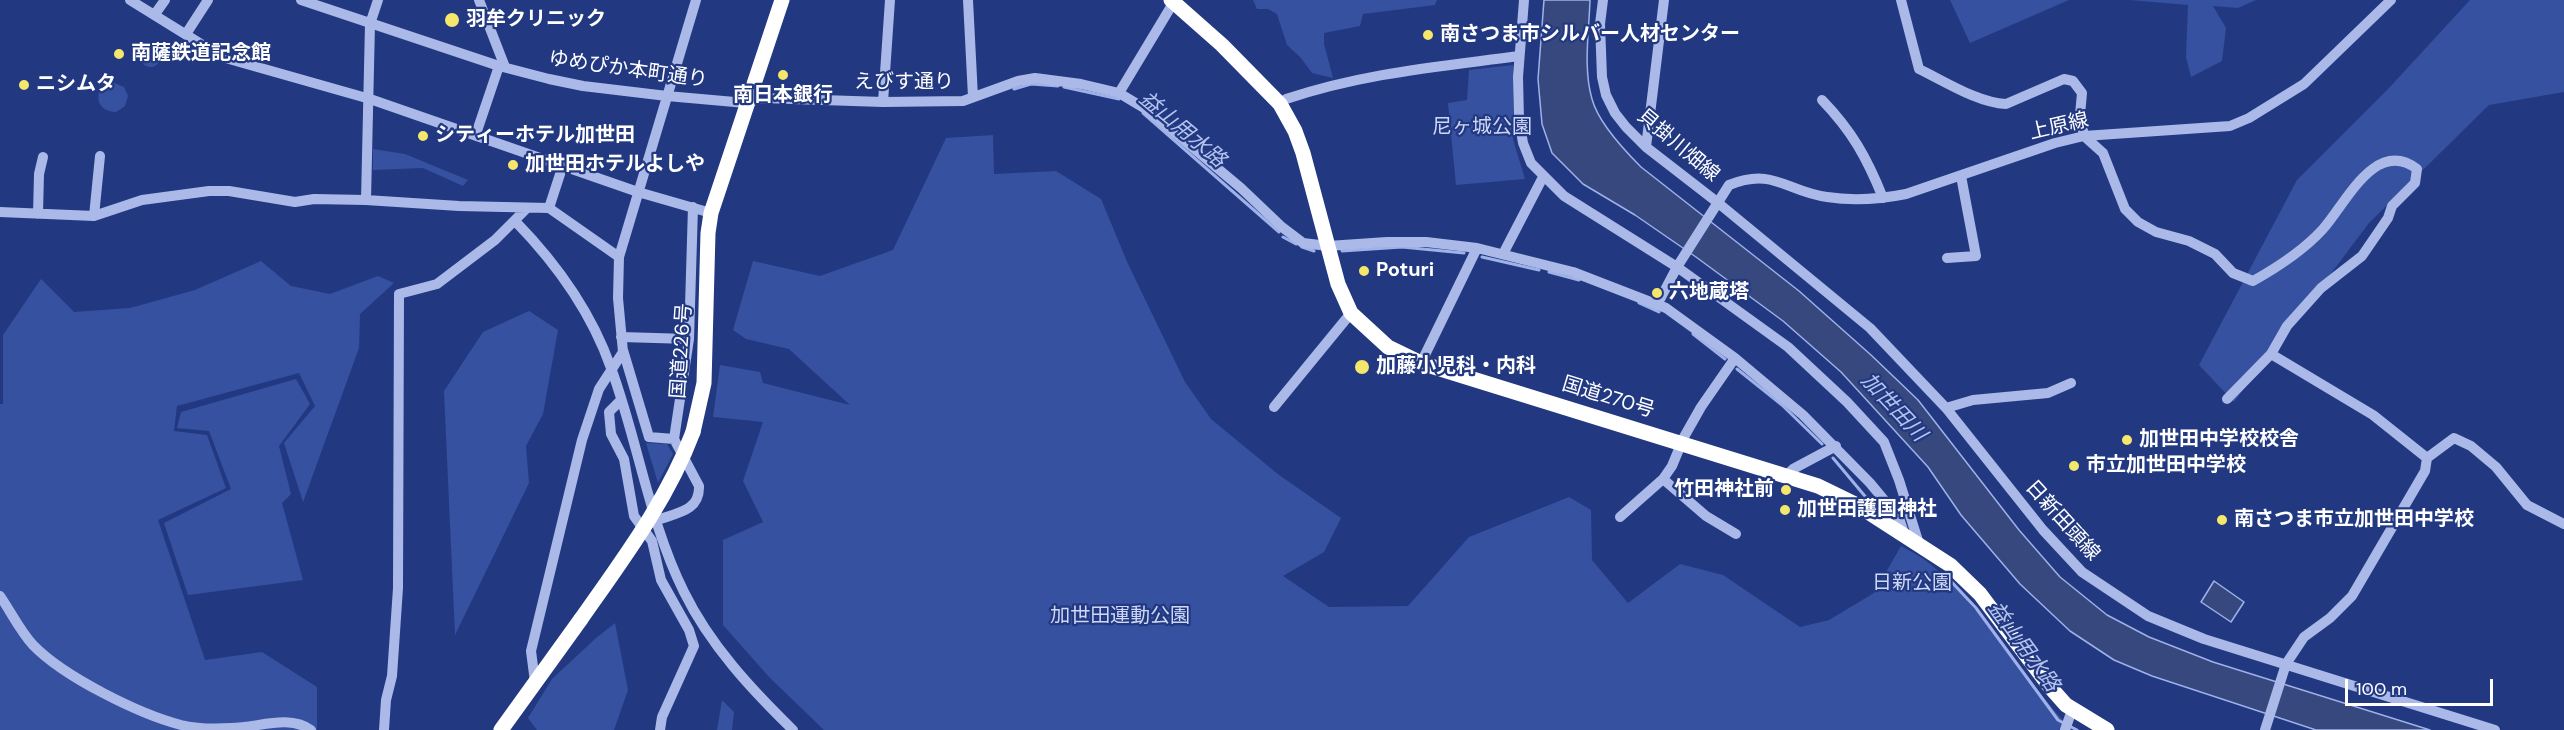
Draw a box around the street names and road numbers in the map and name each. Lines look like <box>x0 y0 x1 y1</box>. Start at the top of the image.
street label: ゆめぴか本町通り <box>547 47 709 93</box>
street label: えびす通り <box>854 71 954 95</box>
street label: 貝掛川畑線 <box>1632 105 1724 187</box>
street label: 上原線 <box>2027 109 2091 145</box>
street label: 国道226号 <box>667 302 697 400</box>
street label: 国道270号 <box>1559 373 1657 423</box>
street label: 日新田頭線 <box>2020 476 2104 566</box>

